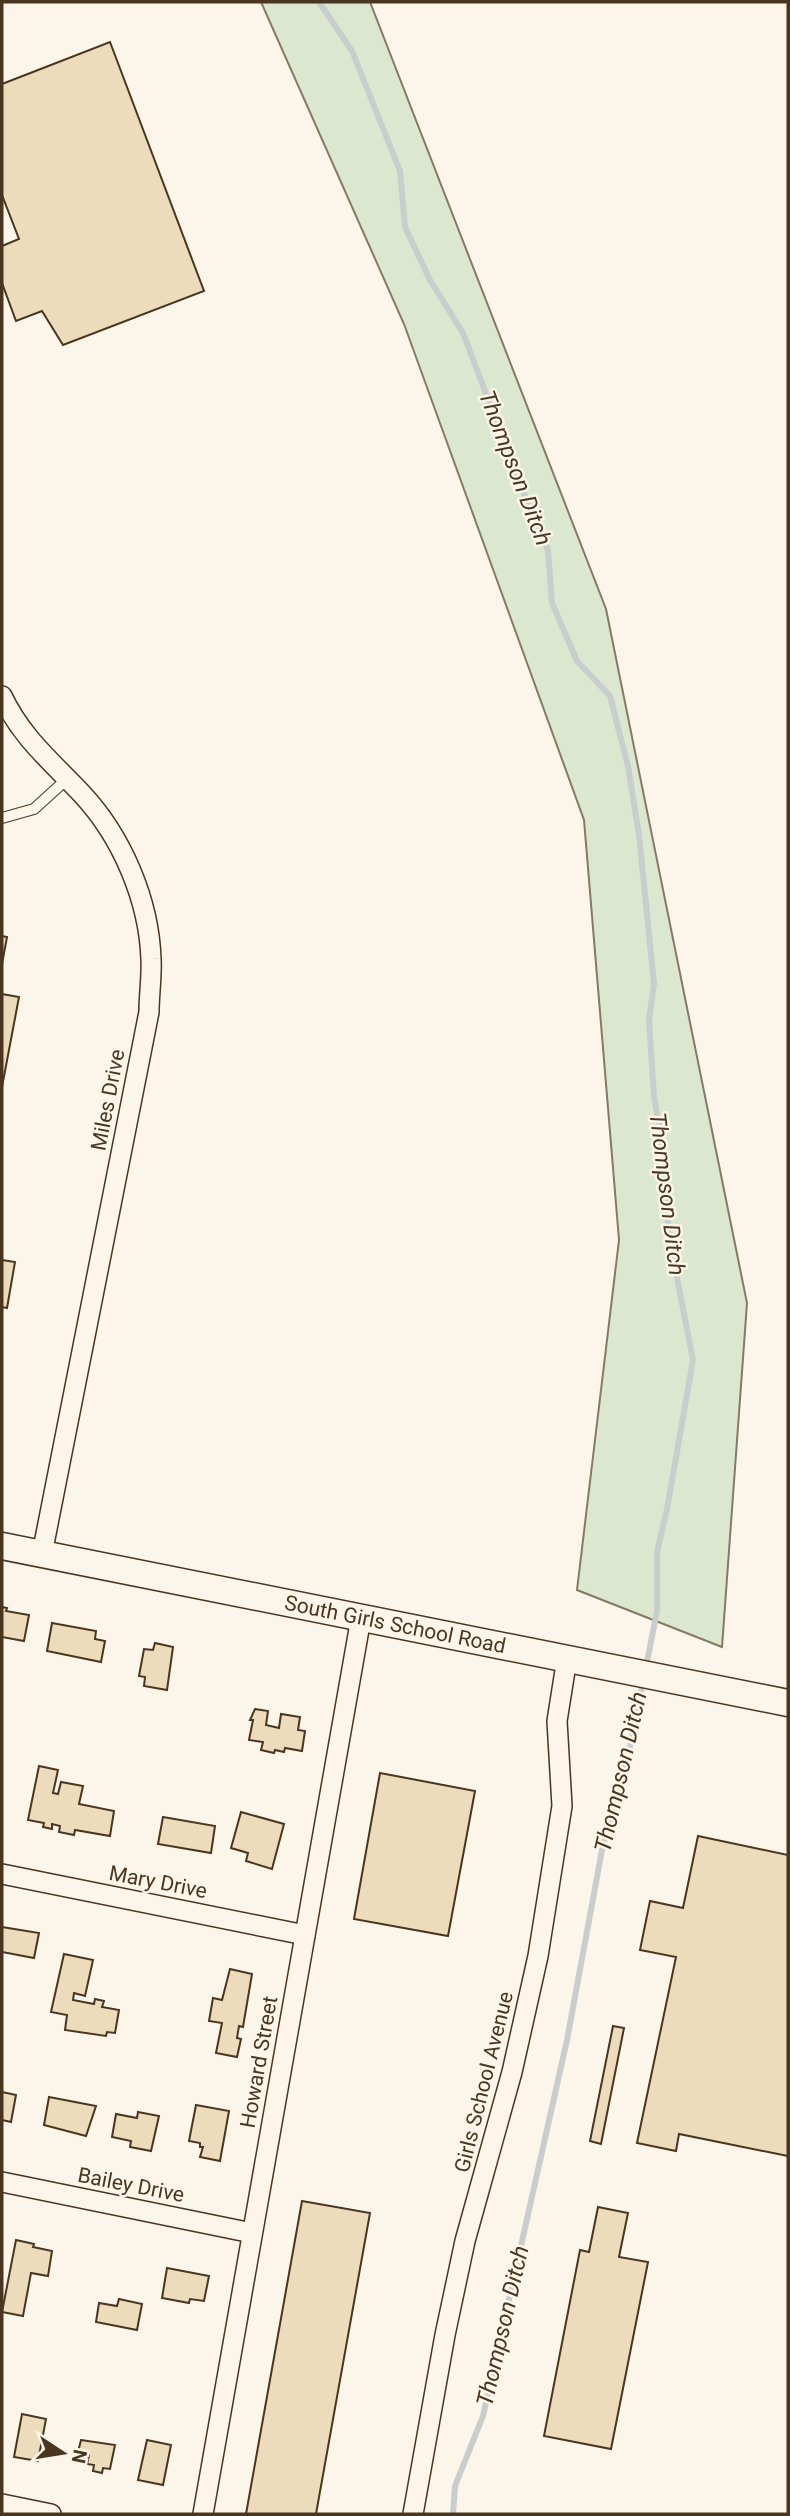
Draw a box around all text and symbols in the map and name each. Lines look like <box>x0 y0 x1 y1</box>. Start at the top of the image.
water label: Thompson Ditch <box>473 387 557 549</box>
street label: Miles Drive <box>86 1047 130 1153</box>
water label: Thompson Ditch <box>644 1111 690 1277</box>
street label: South Girls School Road <box>283 1591 508 1658</box>
water label: Thompson Ditch <box>589 1689 653 1855</box>
street label: Mary Drive <box>107 1861 209 1903</box>
street label: Girls School Avenue <box>450 1989 518 2175</box>
street label: Howard Street <box>236 1994 282 2130</box>
street label: Bailey Drive <box>76 2163 186 2207</box>
water label: Thompson Ditch <box>471 2243 535 2409</box>
north arrow <box>28 2418 98 2488</box>
text: N <box>66 2447 92 2465</box>

